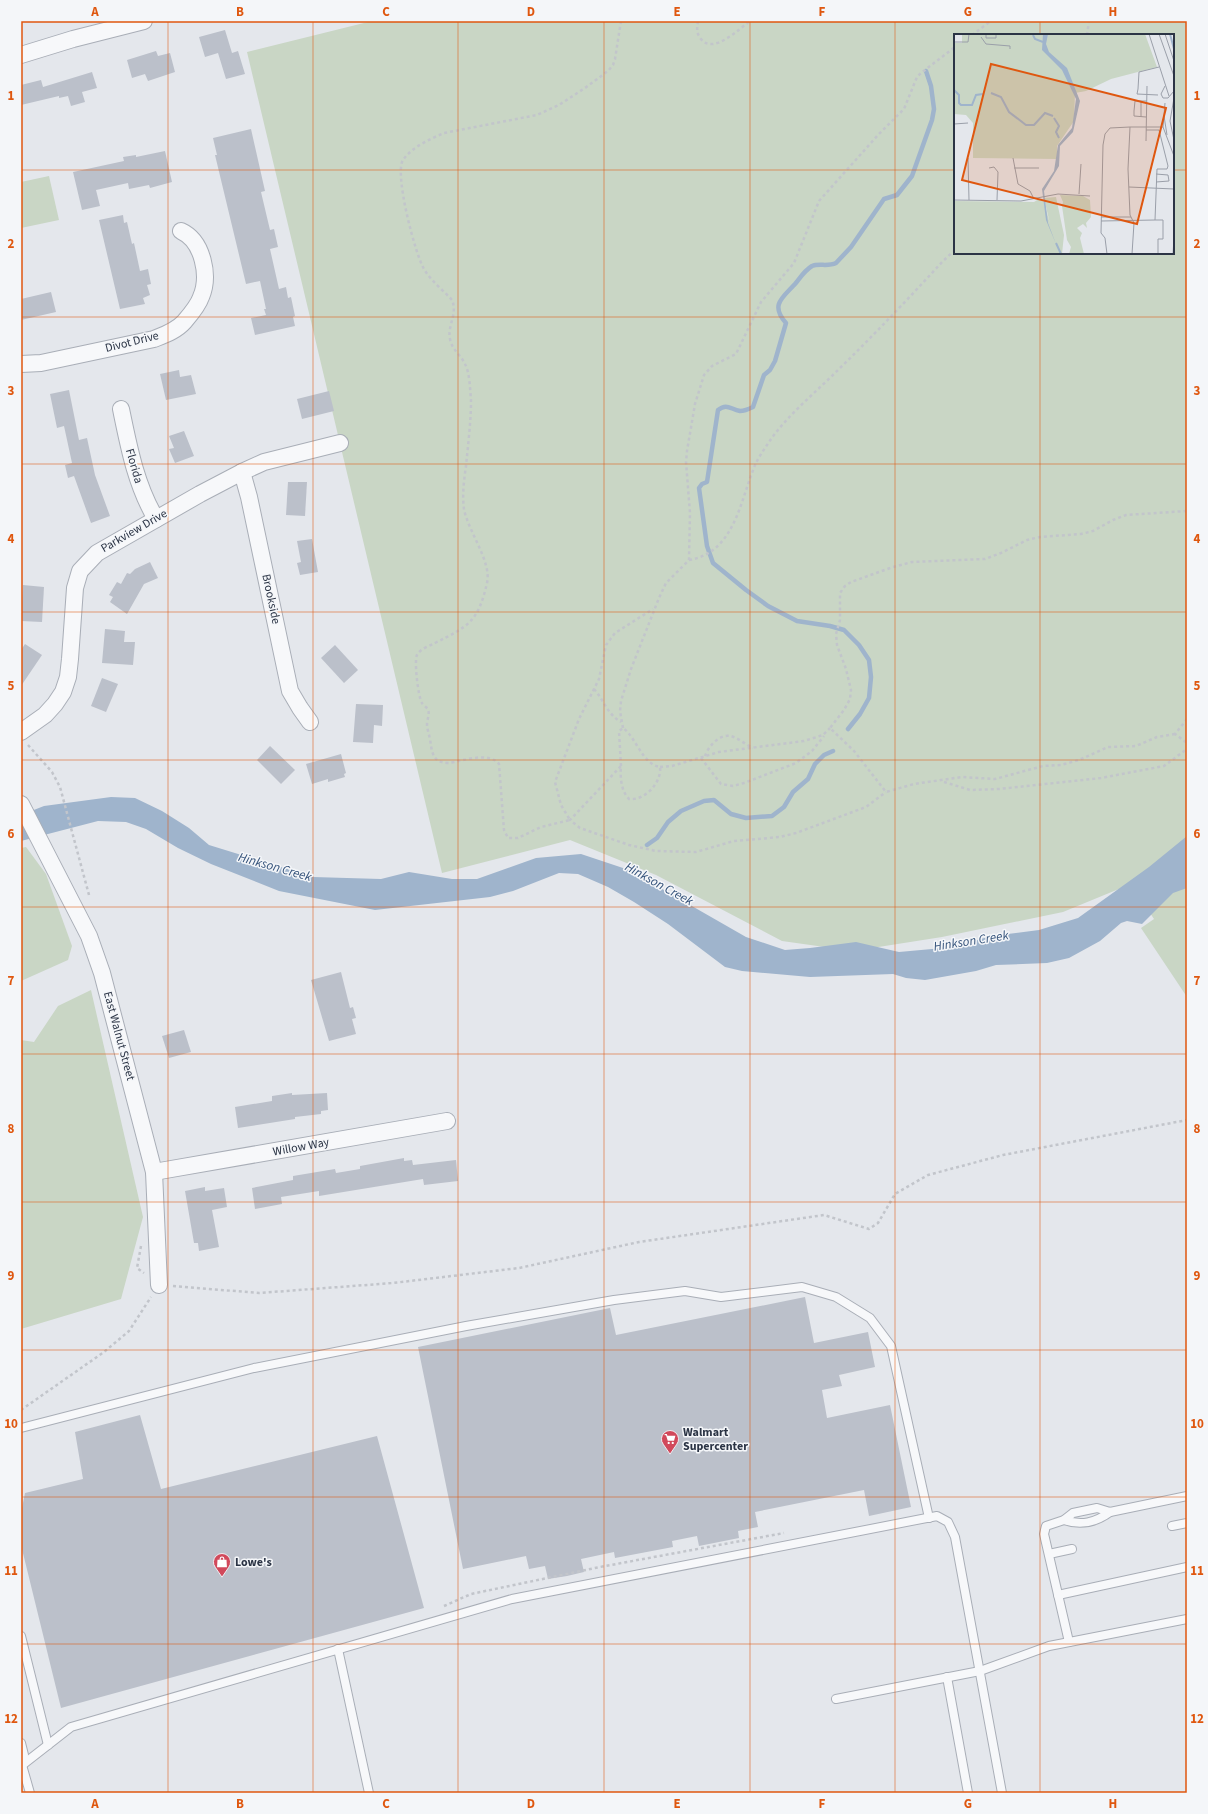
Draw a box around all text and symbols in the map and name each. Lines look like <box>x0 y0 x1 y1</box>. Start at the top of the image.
text: A <box>90 3 99 21</box>
text: B <box>236 3 244 21</box>
text: C <box>382 3 390 21</box>
text: D <box>527 3 535 21</box>
text: E <box>673 3 681 21</box>
text: F <box>819 3 826 21</box>
text: G <box>964 3 972 21</box>
text: H <box>1109 3 1117 21</box>
inset map <box>954 34 1174 254</box>
text: 1 <box>8 87 15 105</box>
text: 1 <box>1194 87 1201 105</box>
text: 2 <box>8 235 15 253</box>
text: 2 <box>1194 235 1201 253</box>
street label: Divot Drive <box>103 327 161 357</box>
text: 3 <box>8 382 15 400</box>
text: 3 <box>1194 382 1201 400</box>
street label: Florida <box>121 447 147 485</box>
street label: Parkview Drive <box>98 505 170 557</box>
text: 4 <box>8 530 15 548</box>
text: 4 <box>1194 530 1201 548</box>
street label: Brookside <box>257 572 285 626</box>
text: 5 <box>8 677 15 695</box>
text: 5 <box>1194 677 1201 695</box>
text: 6 <box>8 825 15 843</box>
text: 6 <box>1194 825 1201 843</box>
water label: Hinkson Creek <box>236 848 315 886</box>
water label: Hinkson Creek <box>622 858 697 911</box>
water label: Hinkson Creek <box>932 926 1011 956</box>
text: 7 <box>8 972 15 990</box>
text: 7 <box>1194 972 1201 990</box>
street label: East Walnut Street <box>99 990 139 1082</box>
text: 8 <box>8 1120 15 1138</box>
text: 8 <box>1194 1120 1201 1138</box>
street label: Willow Way <box>272 1134 331 1160</box>
text: 9 <box>8 1267 15 1285</box>
text: 9 <box>1194 1267 1201 1285</box>
text: 10 <box>4 1415 18 1433</box>
text: 10 <box>1190 1415 1204 1433</box>
place label: Walmart Supercenter <box>683 1424 748 1455</box>
supermarket icon: Walmart Supercenter <box>660 1429 680 1454</box>
shop icon: Lowe's <box>212 1552 232 1577</box>
place label: Lowe's <box>235 1554 272 1571</box>
text: 11 <box>4 1562 18 1580</box>
text: 11 <box>1190 1562 1204 1580</box>
text: 12 <box>4 1710 18 1728</box>
text: 12 <box>1190 1710 1204 1728</box>
text: A <box>90 1795 99 1813</box>
text: B <box>236 1795 244 1813</box>
text: C <box>382 1795 390 1813</box>
text: D <box>527 1795 535 1813</box>
text: E <box>673 1795 681 1813</box>
text: F <box>819 1795 826 1813</box>
text: G <box>964 1795 972 1813</box>
text: H <box>1109 1795 1117 1813</box>

